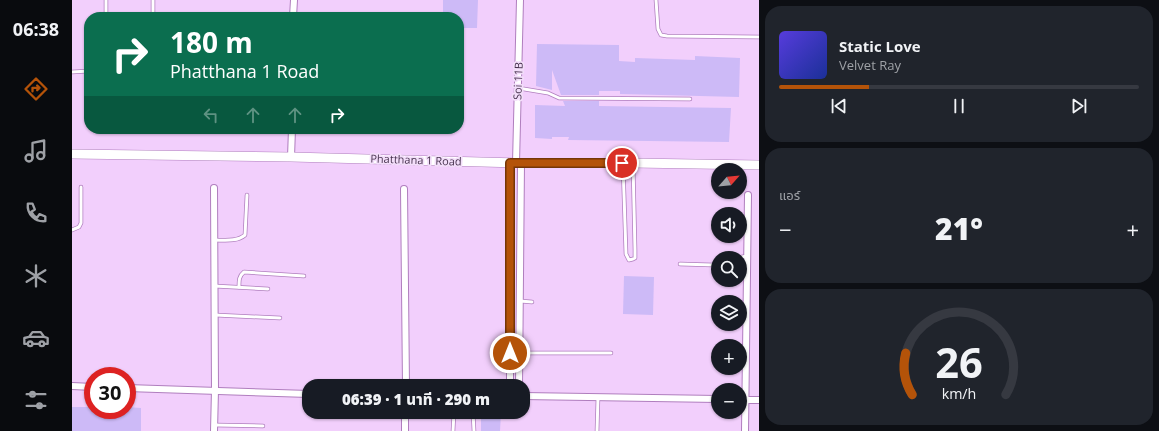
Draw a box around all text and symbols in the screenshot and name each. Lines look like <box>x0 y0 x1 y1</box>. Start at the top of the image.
text: 06:38 <box>13 17 59 41</box>
text: 180 m <box>170 23 253 61</box>
icon: right <box>104 28 156 80</box>
text: Static Love <box>839 36 921 56</box>
text: Velvet Ray <box>839 56 901 74</box>
text: Phatthana 1 Road <box>170 59 319 83</box>
street label: Soi 11B <box>509 62 526 100</box>
icon: directions <box>22 75 50 103</box>
icon: previous <box>828 95 850 117</box>
icon: pause <box>948 95 970 117</box>
icon: next <box>1068 95 1090 117</box>
icon: left <box>200 104 222 126</box>
icon: ahead <box>242 104 264 126</box>
icon: ahead <box>284 104 306 126</box>
icon: right <box>326 104 348 126</box>
icon: music <box>22 137 50 165</box>
pin <box>605 146 639 180</box>
street label: Phatthana 1 Road <box>370 150 462 169</box>
icon: arrive <box>611 152 633 174</box>
north arrow <box>711 163 747 199</box>
map controls <box>711 163 747 419</box>
text: แอร์ <box>779 186 800 204</box>
icon: phone <box>22 199 50 227</box>
button: sound <box>711 207 747 243</box>
text: 21° <box>935 208 983 249</box>
text: − <box>779 214 792 244</box>
text: + <box>1126 214 1139 244</box>
button: search <box>711 251 747 287</box>
icon: climate <box>22 262 50 290</box>
button: layers <box>711 295 747 331</box>
icon: car <box>22 324 50 352</box>
position arrow <box>489 332 531 374</box>
text: 26 <box>935 334 983 390</box>
button: + <box>711 339 747 375</box>
speed limit sign: 30 <box>84 367 136 419</box>
button: − <box>711 383 747 419</box>
text: km/h <box>942 384 976 403</box>
icon: filters <box>22 386 50 414</box>
text: 06:39 · 1 นาที · 290 m <box>342 389 490 409</box>

